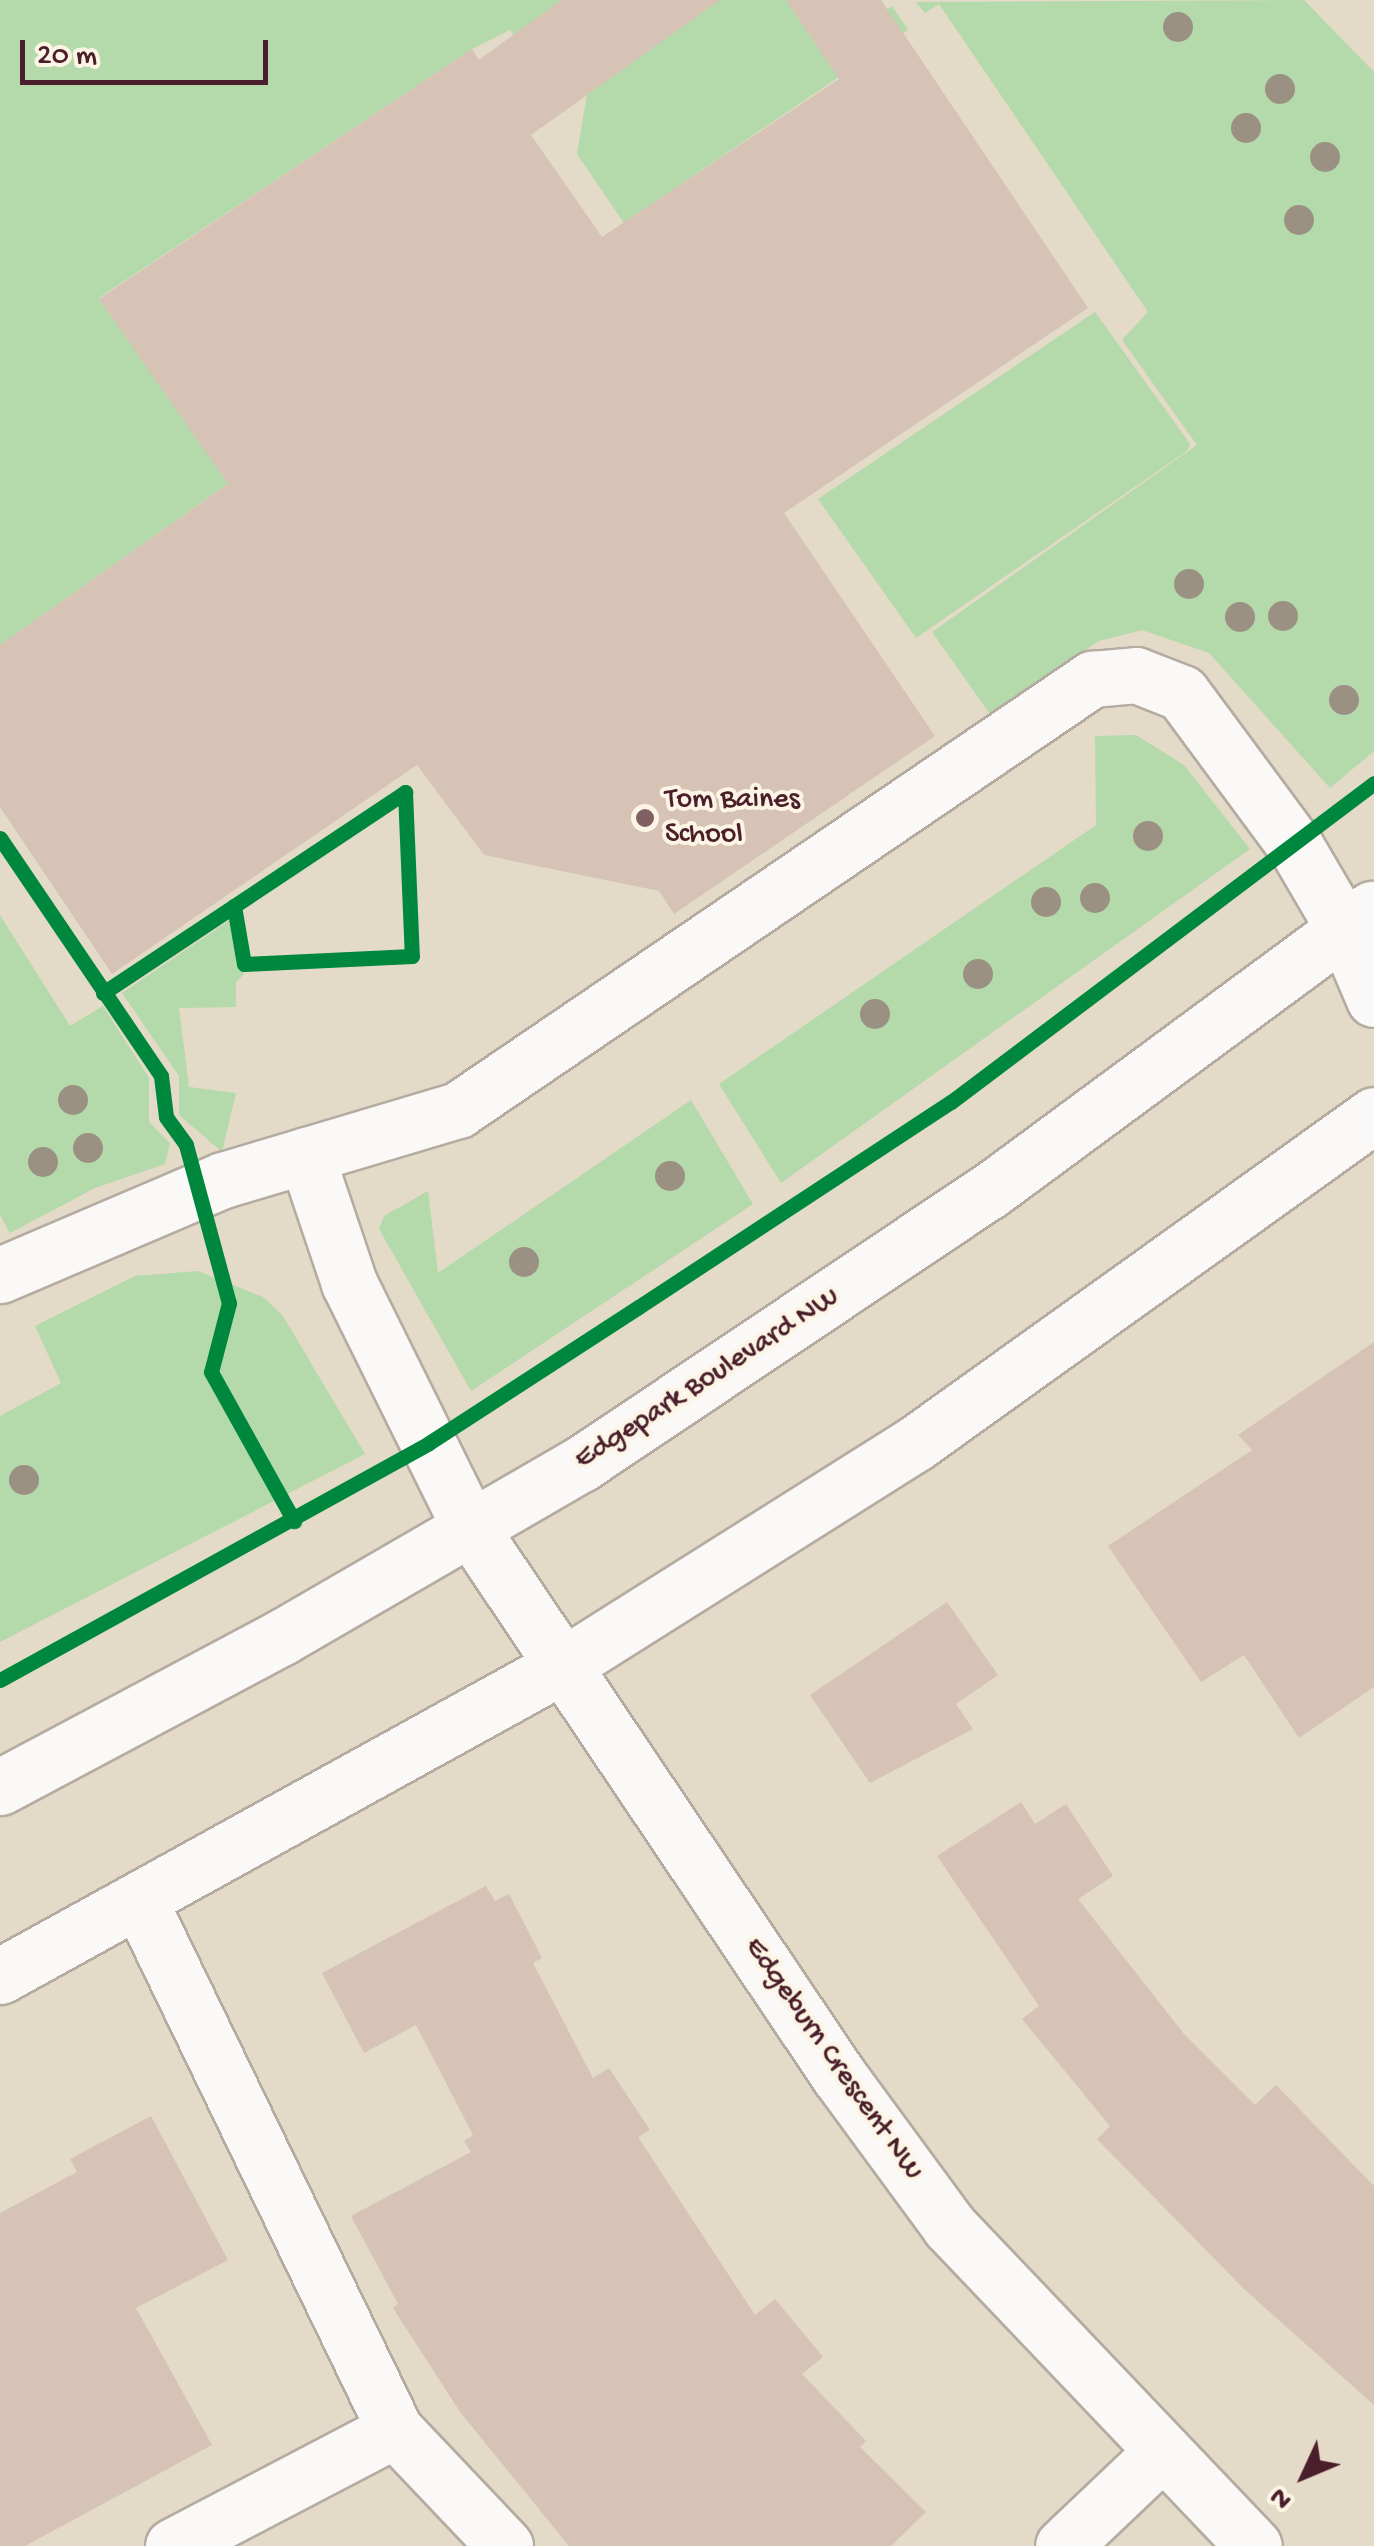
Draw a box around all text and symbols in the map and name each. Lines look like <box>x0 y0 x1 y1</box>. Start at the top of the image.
scale bar <box>25 20 272 82</box>
text: 20 m <box>37 40 97 75</box>
place label: Tom Baines School <box>665 783 800 854</box>
marker: Tom Baines School <box>634 807 656 829</box>
street label: Edgepark Boulevard NW <box>569 1281 847 1479</box>
street label: Edgeburn Crescent NW <box>735 1932 929 2188</box>
north arrow <box>1254 2426 1354 2526</box>
text: N <box>1264 2479 1300 2515</box>

